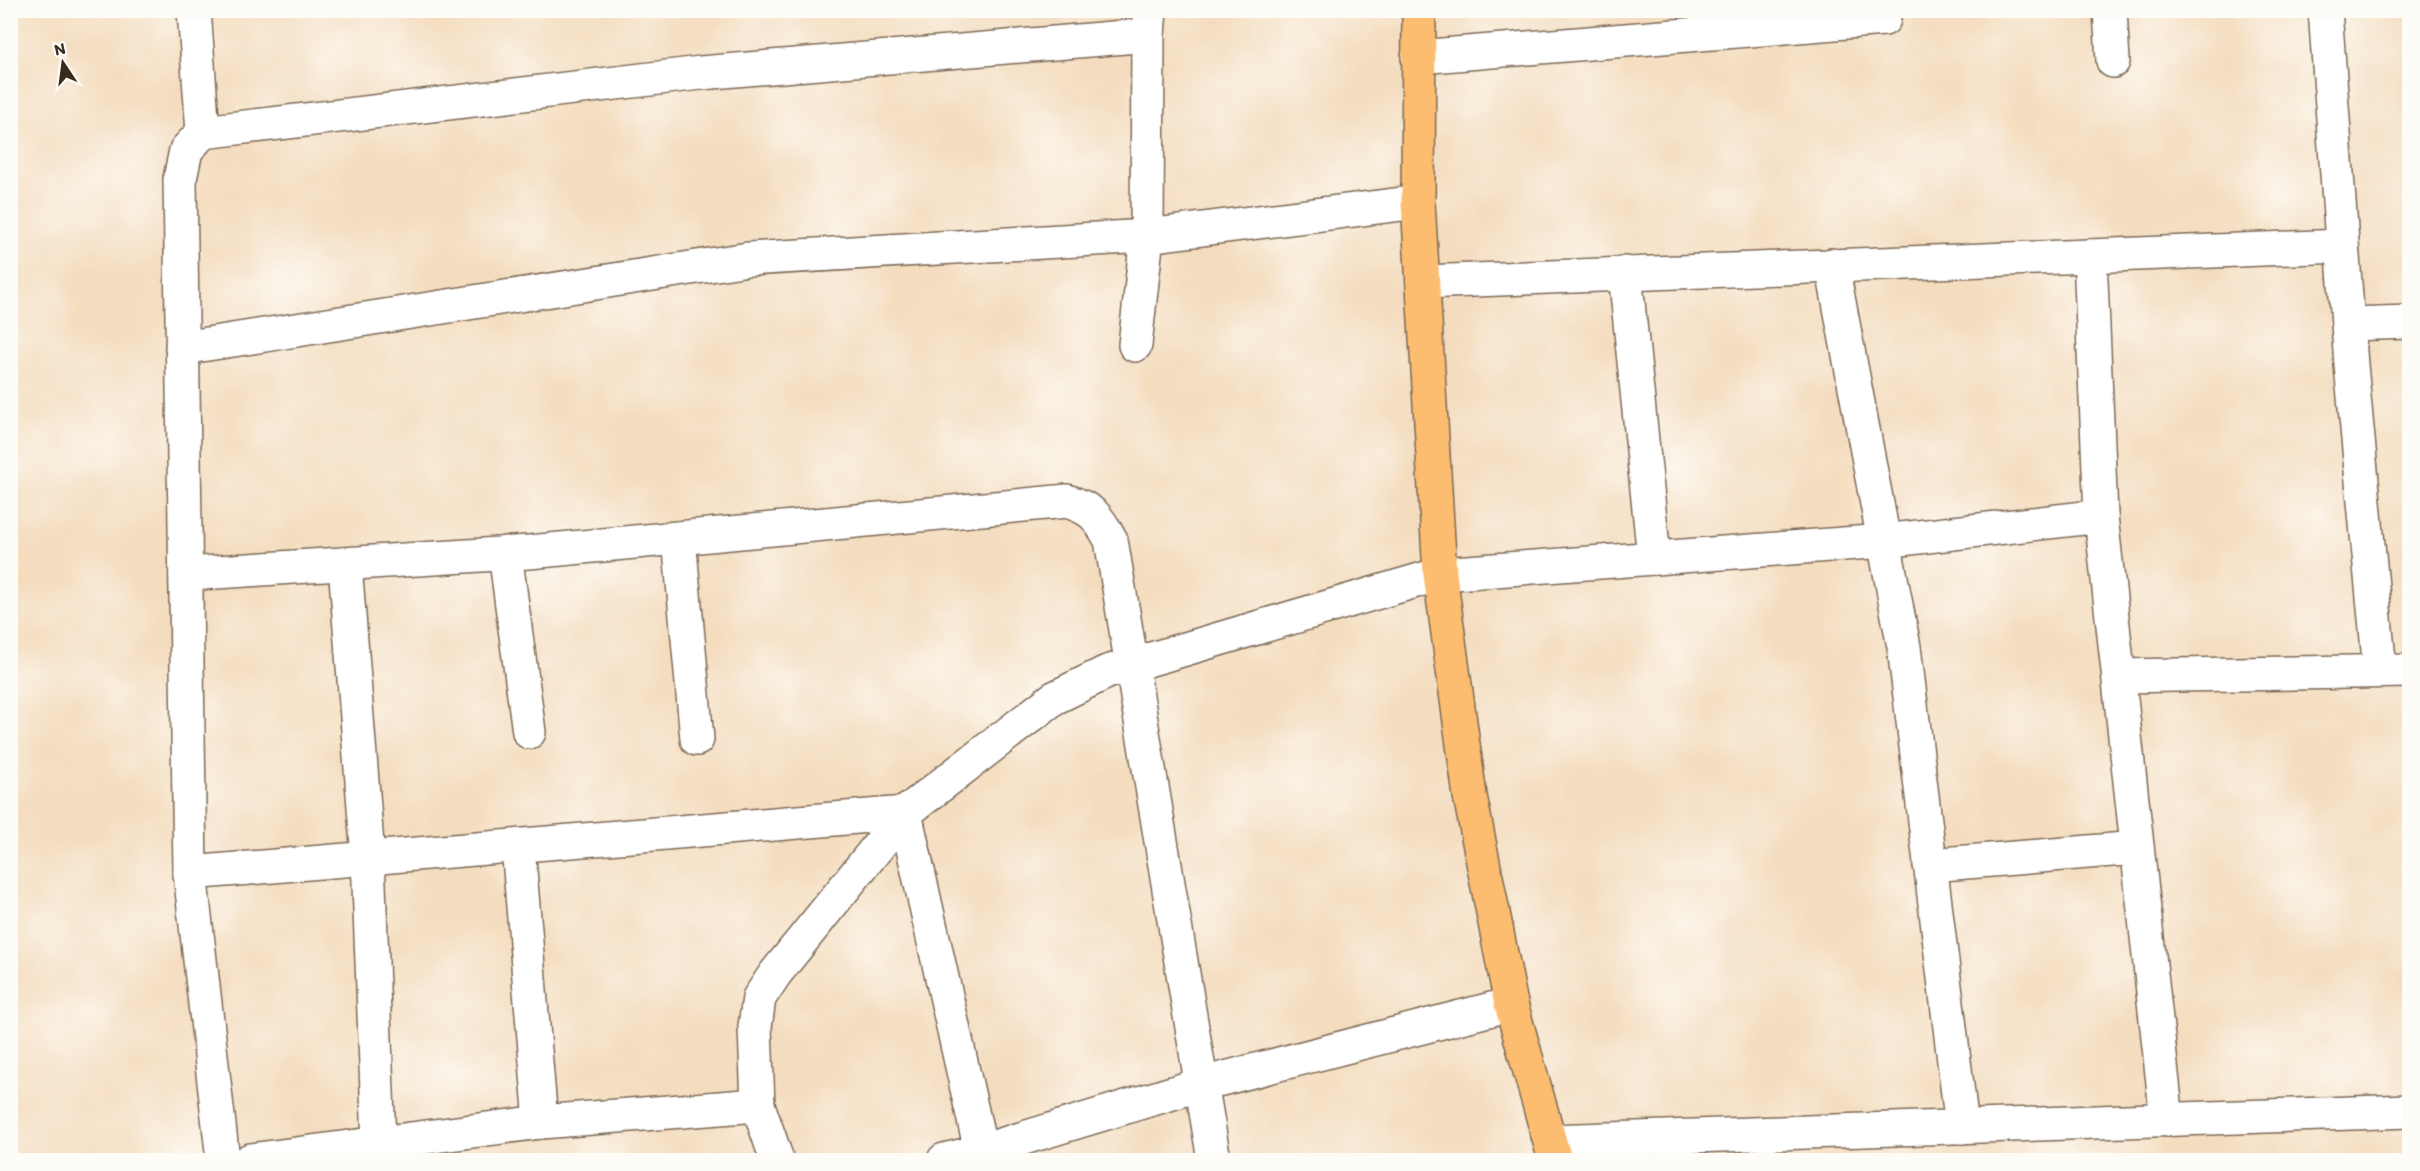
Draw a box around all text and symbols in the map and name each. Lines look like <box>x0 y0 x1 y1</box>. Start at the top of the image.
north arrow <box>33 33 93 93</box>
text: N <box>52 38 67 59</box>

